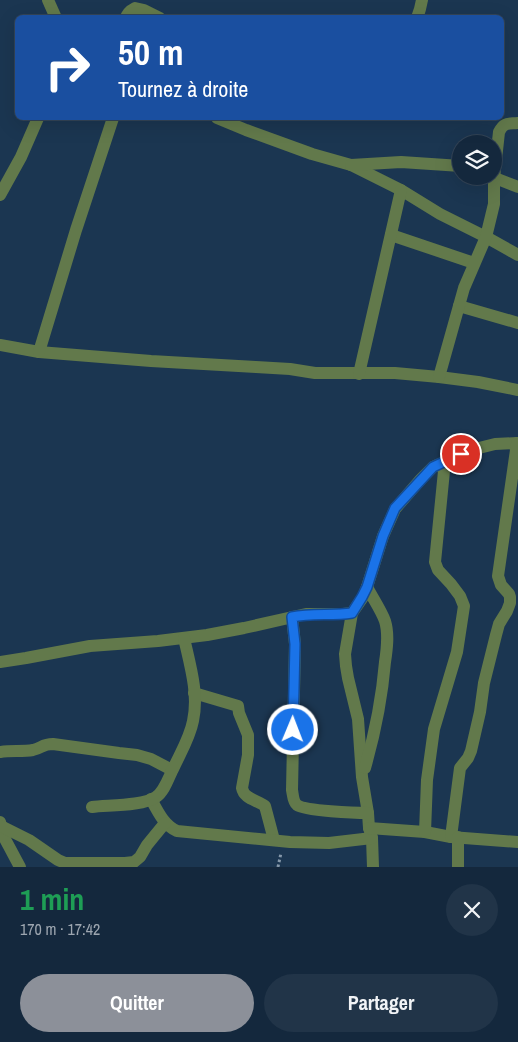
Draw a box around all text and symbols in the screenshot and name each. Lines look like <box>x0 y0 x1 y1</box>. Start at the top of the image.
text: 50 m <box>118 29 183 76</box>
icon: right <box>35 35 100 100</box>
text: Tournez à droite <box>118 74 248 104</box>
map controls <box>452 135 502 185</box>
button: layers <box>452 135 502 185</box>
pin <box>440 433 482 475</box>
icon: arrive <box>447 440 475 468</box>
position arrow <box>266 703 318 755</box>
text: 1 min <box>20 879 84 919</box>
button: close <box>446 884 498 936</box>
text: 170 m · 17:42 <box>20 918 100 940</box>
button: Quitter <box>20 974 254 1032</box>
button: Partager <box>264 974 498 1032</box>

